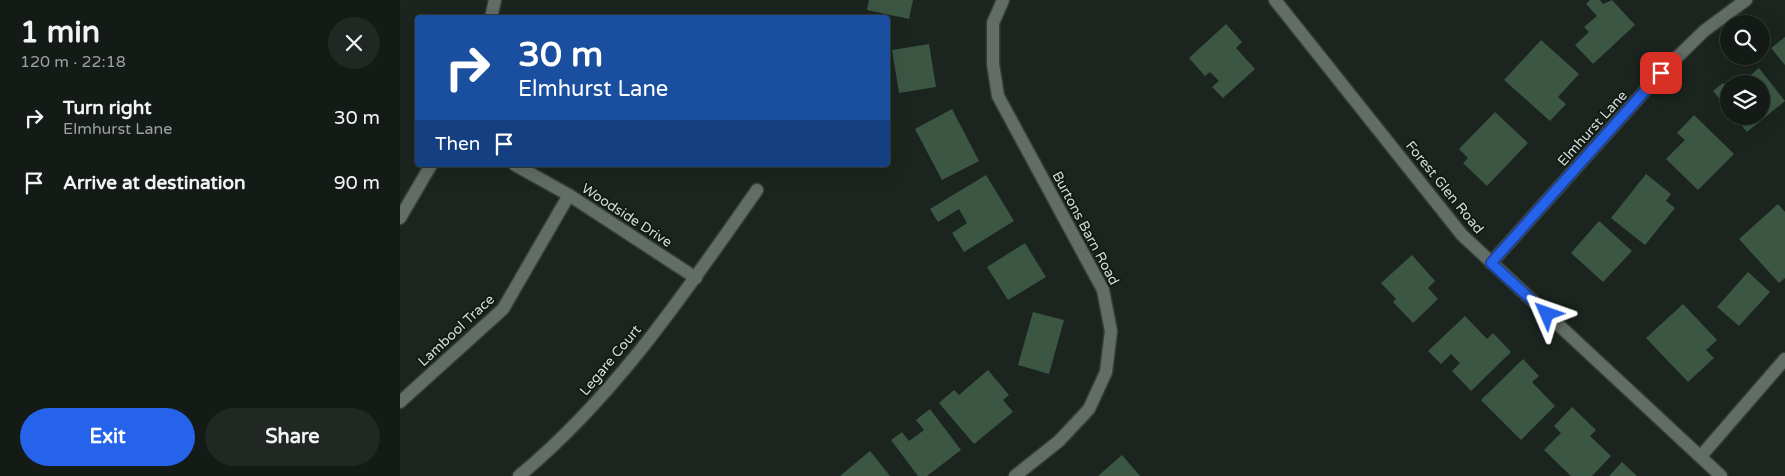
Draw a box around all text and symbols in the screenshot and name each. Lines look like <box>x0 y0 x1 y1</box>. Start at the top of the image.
text: 1 min <box>20 14 100 51</box>
map controls <box>1720 15 1770 125</box>
button: search <box>1720 15 1770 65</box>
button: close <box>328 17 380 69</box>
text: 30 m <box>518 34 603 76</box>
icon: right <box>435 35 500 100</box>
text: 120 m · 22:18 <box>20 52 126 72</box>
pin <box>1640 52 1682 94</box>
icon: arrive <box>1647 59 1675 87</box>
button: layers <box>1720 75 1770 125</box>
text: Elmhurst Lane <box>518 76 668 102</box>
street label: Elmhurst Lane <box>1554 87 1631 170</box>
text: Turn right <box>63 97 151 119</box>
icon: right <box>20 104 48 132</box>
text: 30 m <box>334 107 380 129</box>
text: Elmhurst Lane <box>63 119 172 139</box>
icon: arrive <box>490 130 518 158</box>
text: Then <box>435 133 480 155</box>
street label: Forest Glen Road <box>1402 137 1487 237</box>
street label: Burtons Barn Road <box>1048 168 1123 288</box>
icon: arrive <box>20 169 48 197</box>
text: Arrive at destination <box>63 172 246 194</box>
text: 90 m <box>334 172 380 194</box>
street label: Woodside Drive <box>578 180 675 251</box>
position arrow <box>1520 287 1572 339</box>
street label: Lambool Trace <box>415 291 498 370</box>
street label: Legare Court <box>576 321 645 399</box>
button: Exit <box>20 408 195 466</box>
button: Share <box>205 408 380 466</box>

